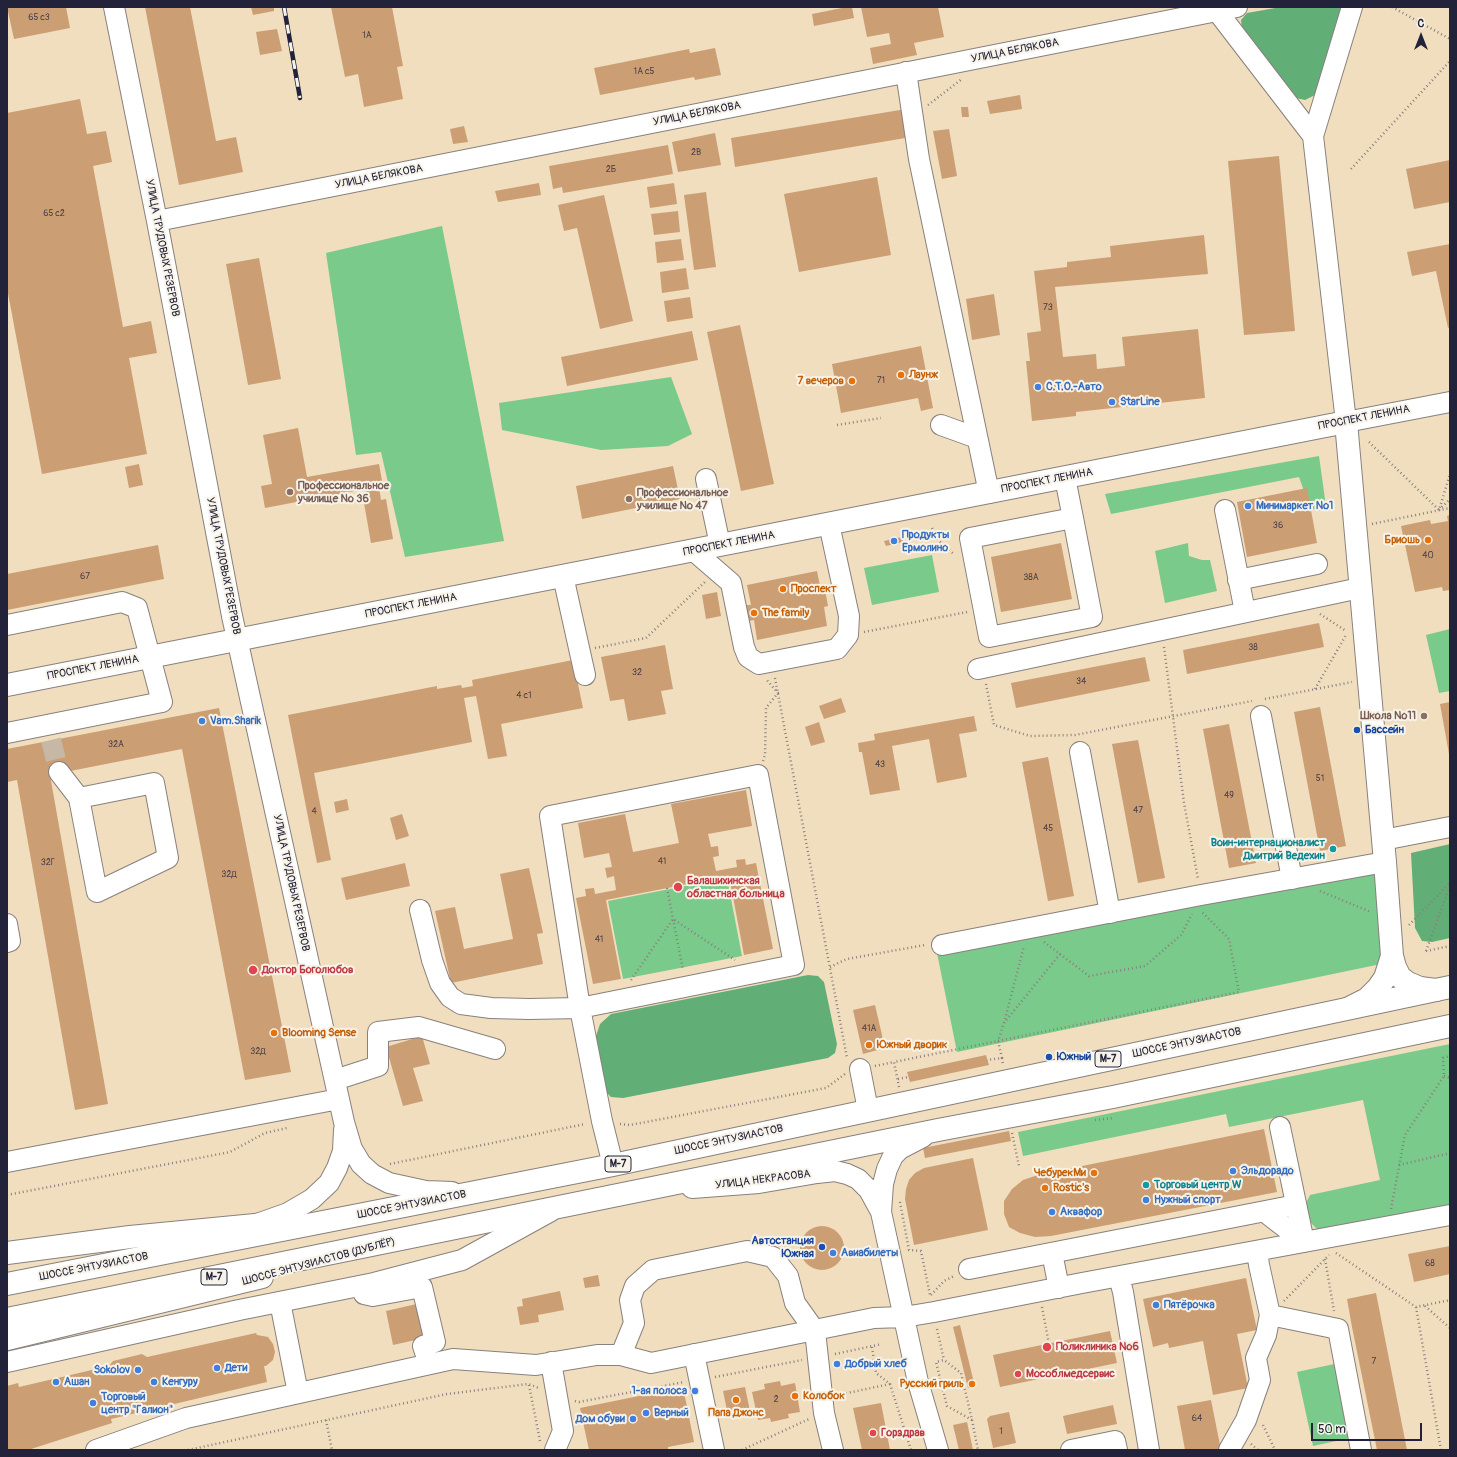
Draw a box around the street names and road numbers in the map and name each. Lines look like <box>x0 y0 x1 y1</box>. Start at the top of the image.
street label: УЛИЦА БЕЛЯКОВА <box>970 36 1060 66</box>
street label: УЛИЦА БЕЛЯКОВА <box>652 99 742 129</box>
street label: УЛИЦА БЕЛЯКОВА <box>334 162 424 192</box>
street label: УЛИЦА ТРУДОВЫХ РЕЗЕРВОВ <box>142 178 182 318</box>
street label: ПРОСПЕКТ ЛЕНИНА <box>1317 403 1411 433</box>
street label: ПРОСПЕКТ ЛЕНИНА <box>1000 466 1094 496</box>
street label: УЛИЦА ТРУДОВЫХ РЕЗЕРВОВ <box>203 496 243 636</box>
street label: ПРОСПЕКТ ЛЕНИНА <box>682 529 776 559</box>
street label: ПРОСПЕКТ ЛЕНИНА <box>364 591 458 621</box>
street label: ПРОСПЕКТ ЛЕНИНА <box>46 653 140 683</box>
street label: УЛИЦА ТРУДОВЫХ РЕЗЕРВОВ <box>270 813 312 953</box>
street label: ШОССЕ ЭНТУЗИАСТОВ <box>1132 1025 1242 1061</box>
road number: М-7 <box>1095 1051 1121 1067</box>
street label: ШОССЕ ЭНТУЗИАСТОВ <box>674 1122 784 1158</box>
road number: М-7 <box>605 1156 631 1172</box>
street label: УЛИЦА НЕКРАСОВА <box>715 1168 811 1192</box>
street label: ШОССЕ ЭНТУЗИАСТОВ <box>357 1188 467 1222</box>
street label: ШОССЕ ЭНТУЗИАСТОВ (ДУБЛЁР) <box>241 1235 397 1289</box>
street label: ШОССЕ ЭНТУЗИАСТОВ <box>39 1250 149 1284</box>
road number: М-7 <box>201 1269 227 1285</box>

